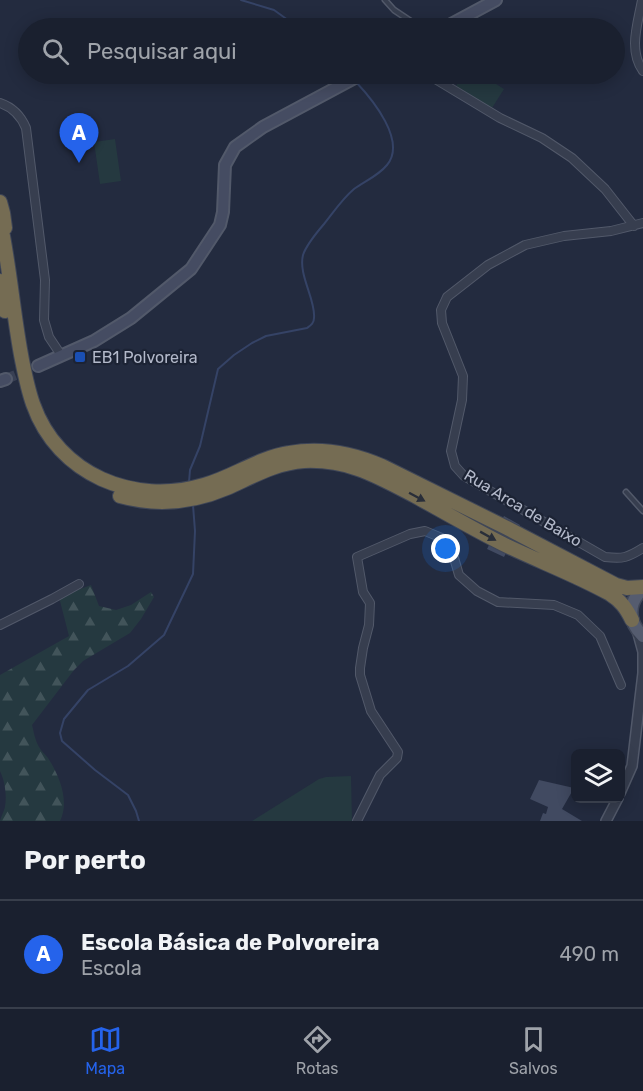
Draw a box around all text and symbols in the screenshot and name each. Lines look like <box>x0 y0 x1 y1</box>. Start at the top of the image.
search box <box>18 18 625 84</box>
icon: search <box>39 35 72 68</box>
text: Pesquisar aqui <box>87 38 237 65</box>
pin: A <box>60 114 98 163</box>
place label: EB1 Polvoreira <box>92 348 198 367</box>
marker: EB1 Polvoreira <box>73 350 87 364</box>
street label: Rua Arca de Baixo <box>461 465 585 551</box>
one-way arrow <box>408 492 425 502</box>
one-way arrow <box>480 531 497 541</box>
your location <box>431 534 460 563</box>
map controls <box>571 749 625 803</box>
button: layers <box>571 749 625 803</box>
text: Por perto <box>24 845 146 876</box>
text: Escola Básica de Polvoreira <box>81 929 379 956</box>
text: A <box>36 942 51 966</box>
text: 490 m <box>560 942 619 966</box>
text: Escola <box>81 956 142 980</box>
tab: Mapa <box>85 1023 125 1078</box>
tab: Rotas <box>296 1023 339 1078</box>
tab: Salvos <box>509 1023 558 1078</box>

